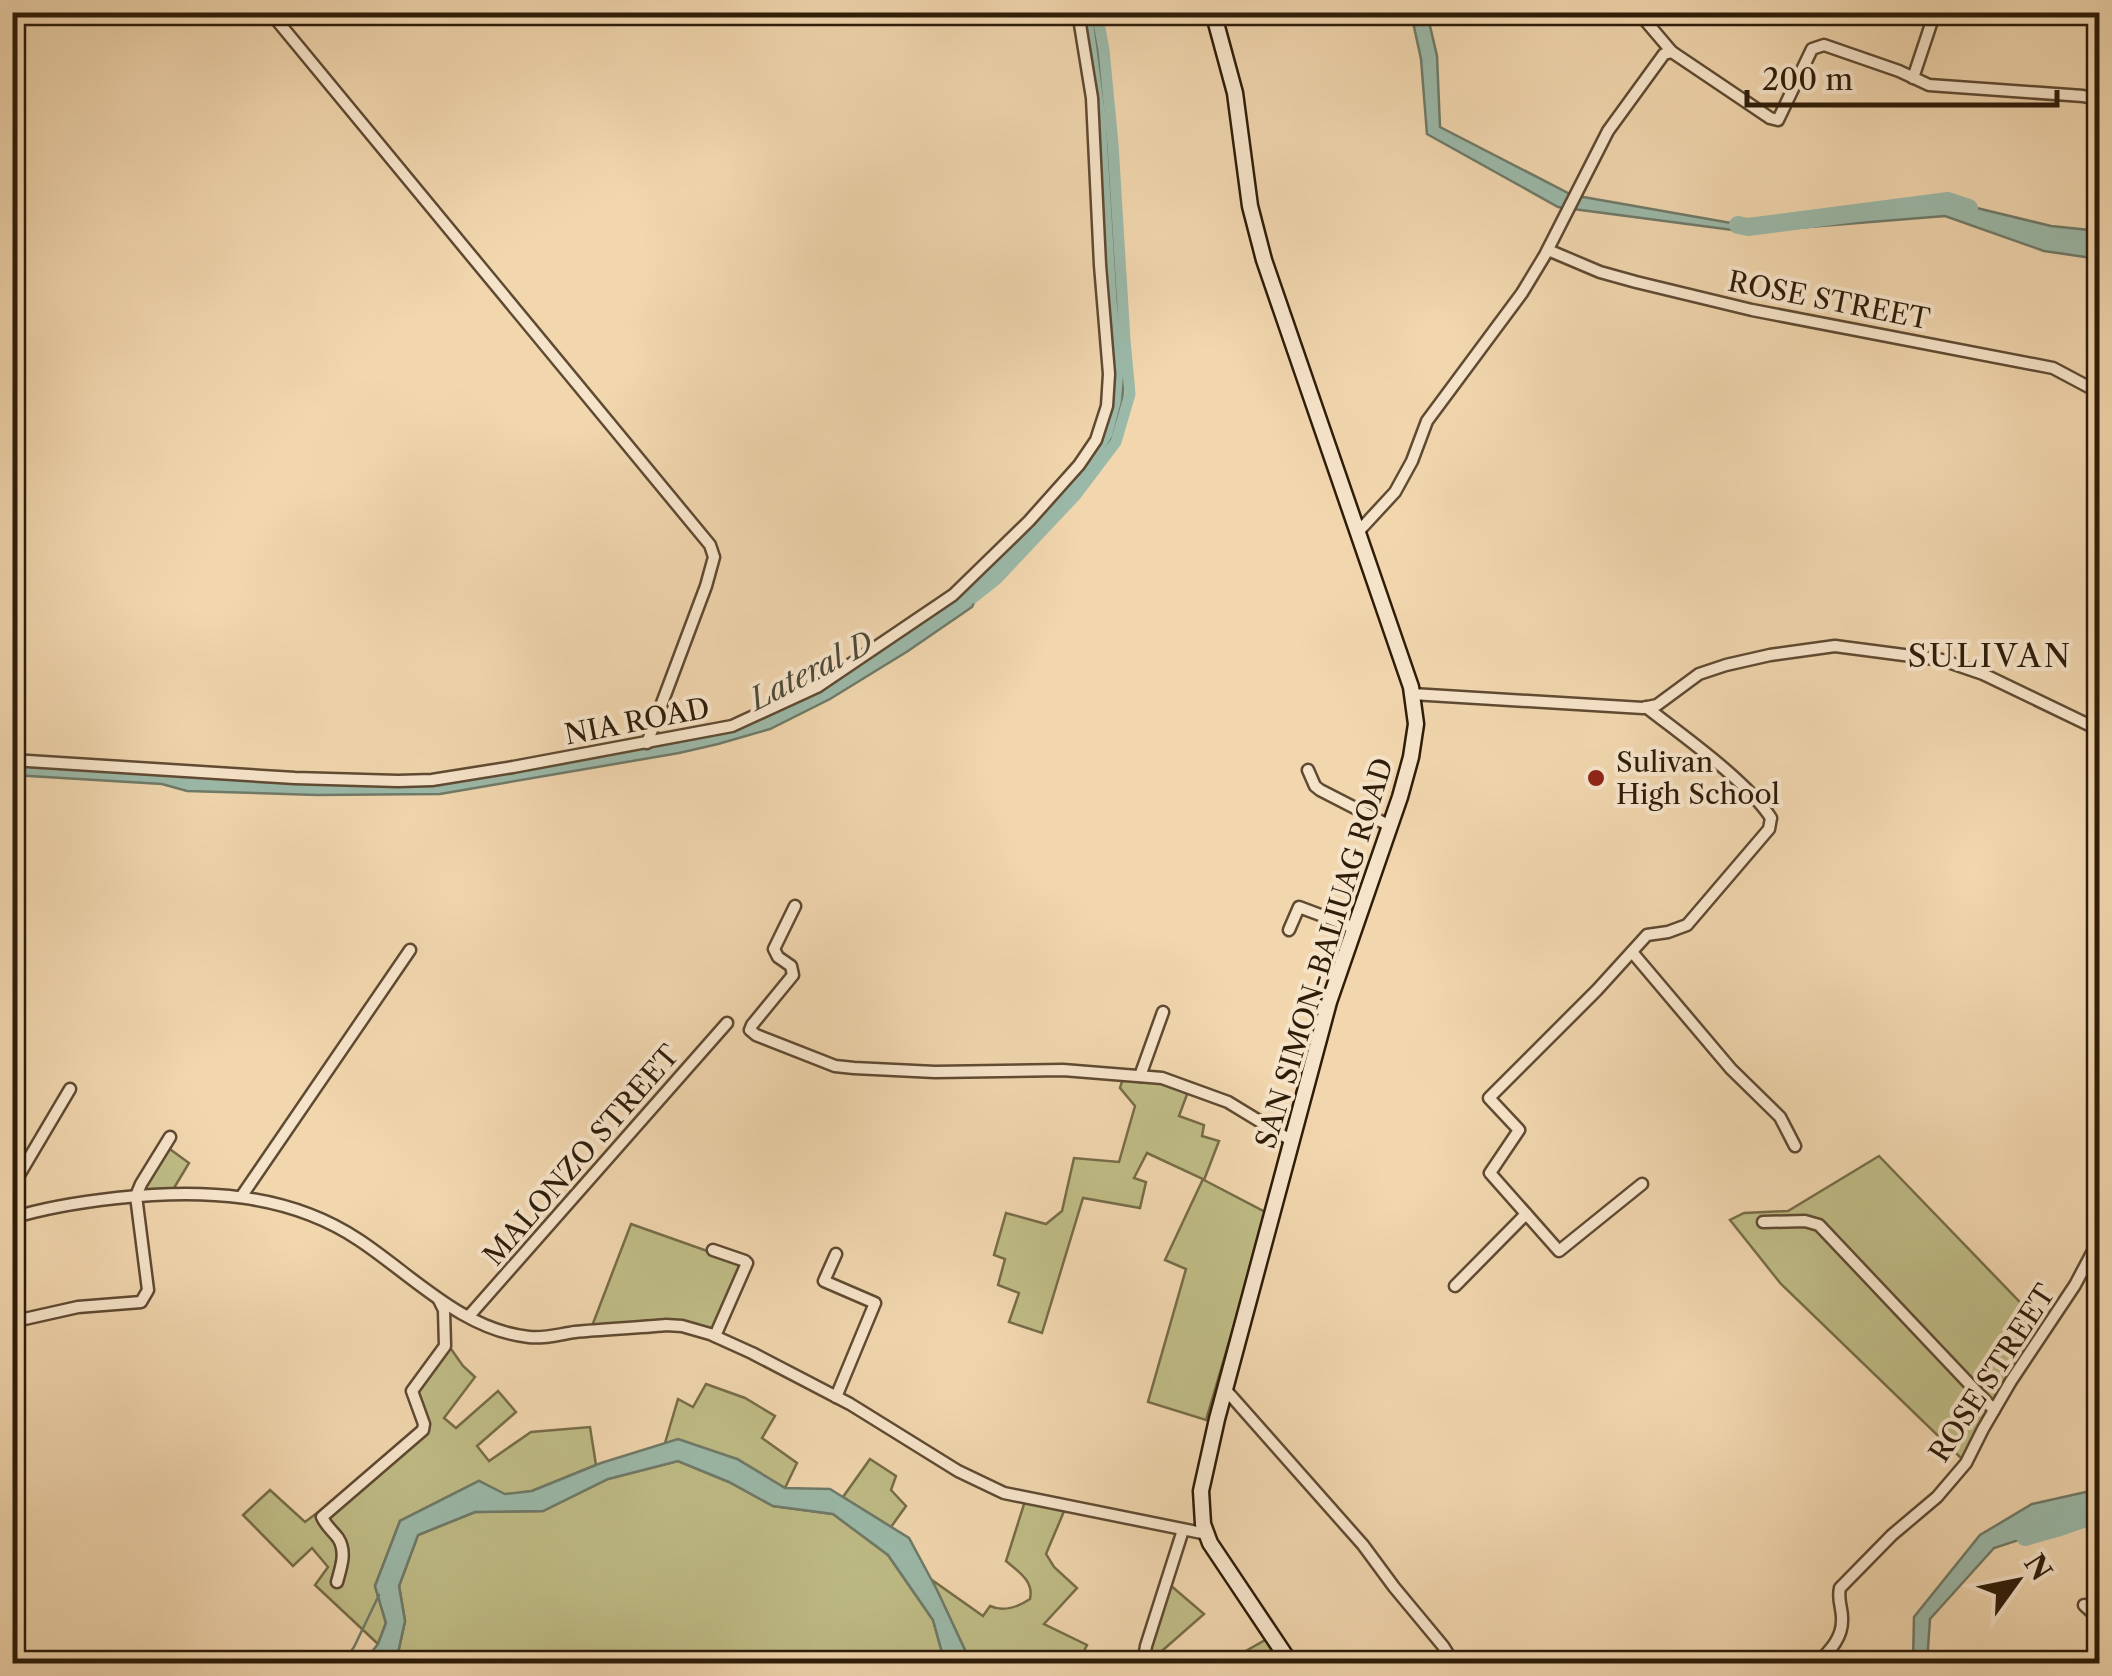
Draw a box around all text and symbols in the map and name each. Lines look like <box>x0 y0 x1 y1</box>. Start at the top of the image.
scale bar <box>1747 45 2057 107</box>
text: 200 m <box>1762 61 1853 98</box>
street label: ROSE STREET <box>1725 264 1933 336</box>
water label: Lateral D <box>741 624 880 719</box>
district label: SULIVAN <box>1907 636 2073 675</box>
street label: NIA ROAD <box>562 690 712 752</box>
place label: Sulivan High School <box>1616 745 1780 811</box>
street label: SAN SIMON-BALIUAG ROAD <box>1248 754 1400 1152</box>
marker: Sulivan High School <box>1585 767 1607 789</box>
street label: MALONZO STREET <box>476 1038 686 1272</box>
street label: ROSE STREET <box>1922 1278 2062 1468</box>
north arrow <box>1967 1531 2067 1631</box>
text: N <box>2017 1548 2059 1587</box>

